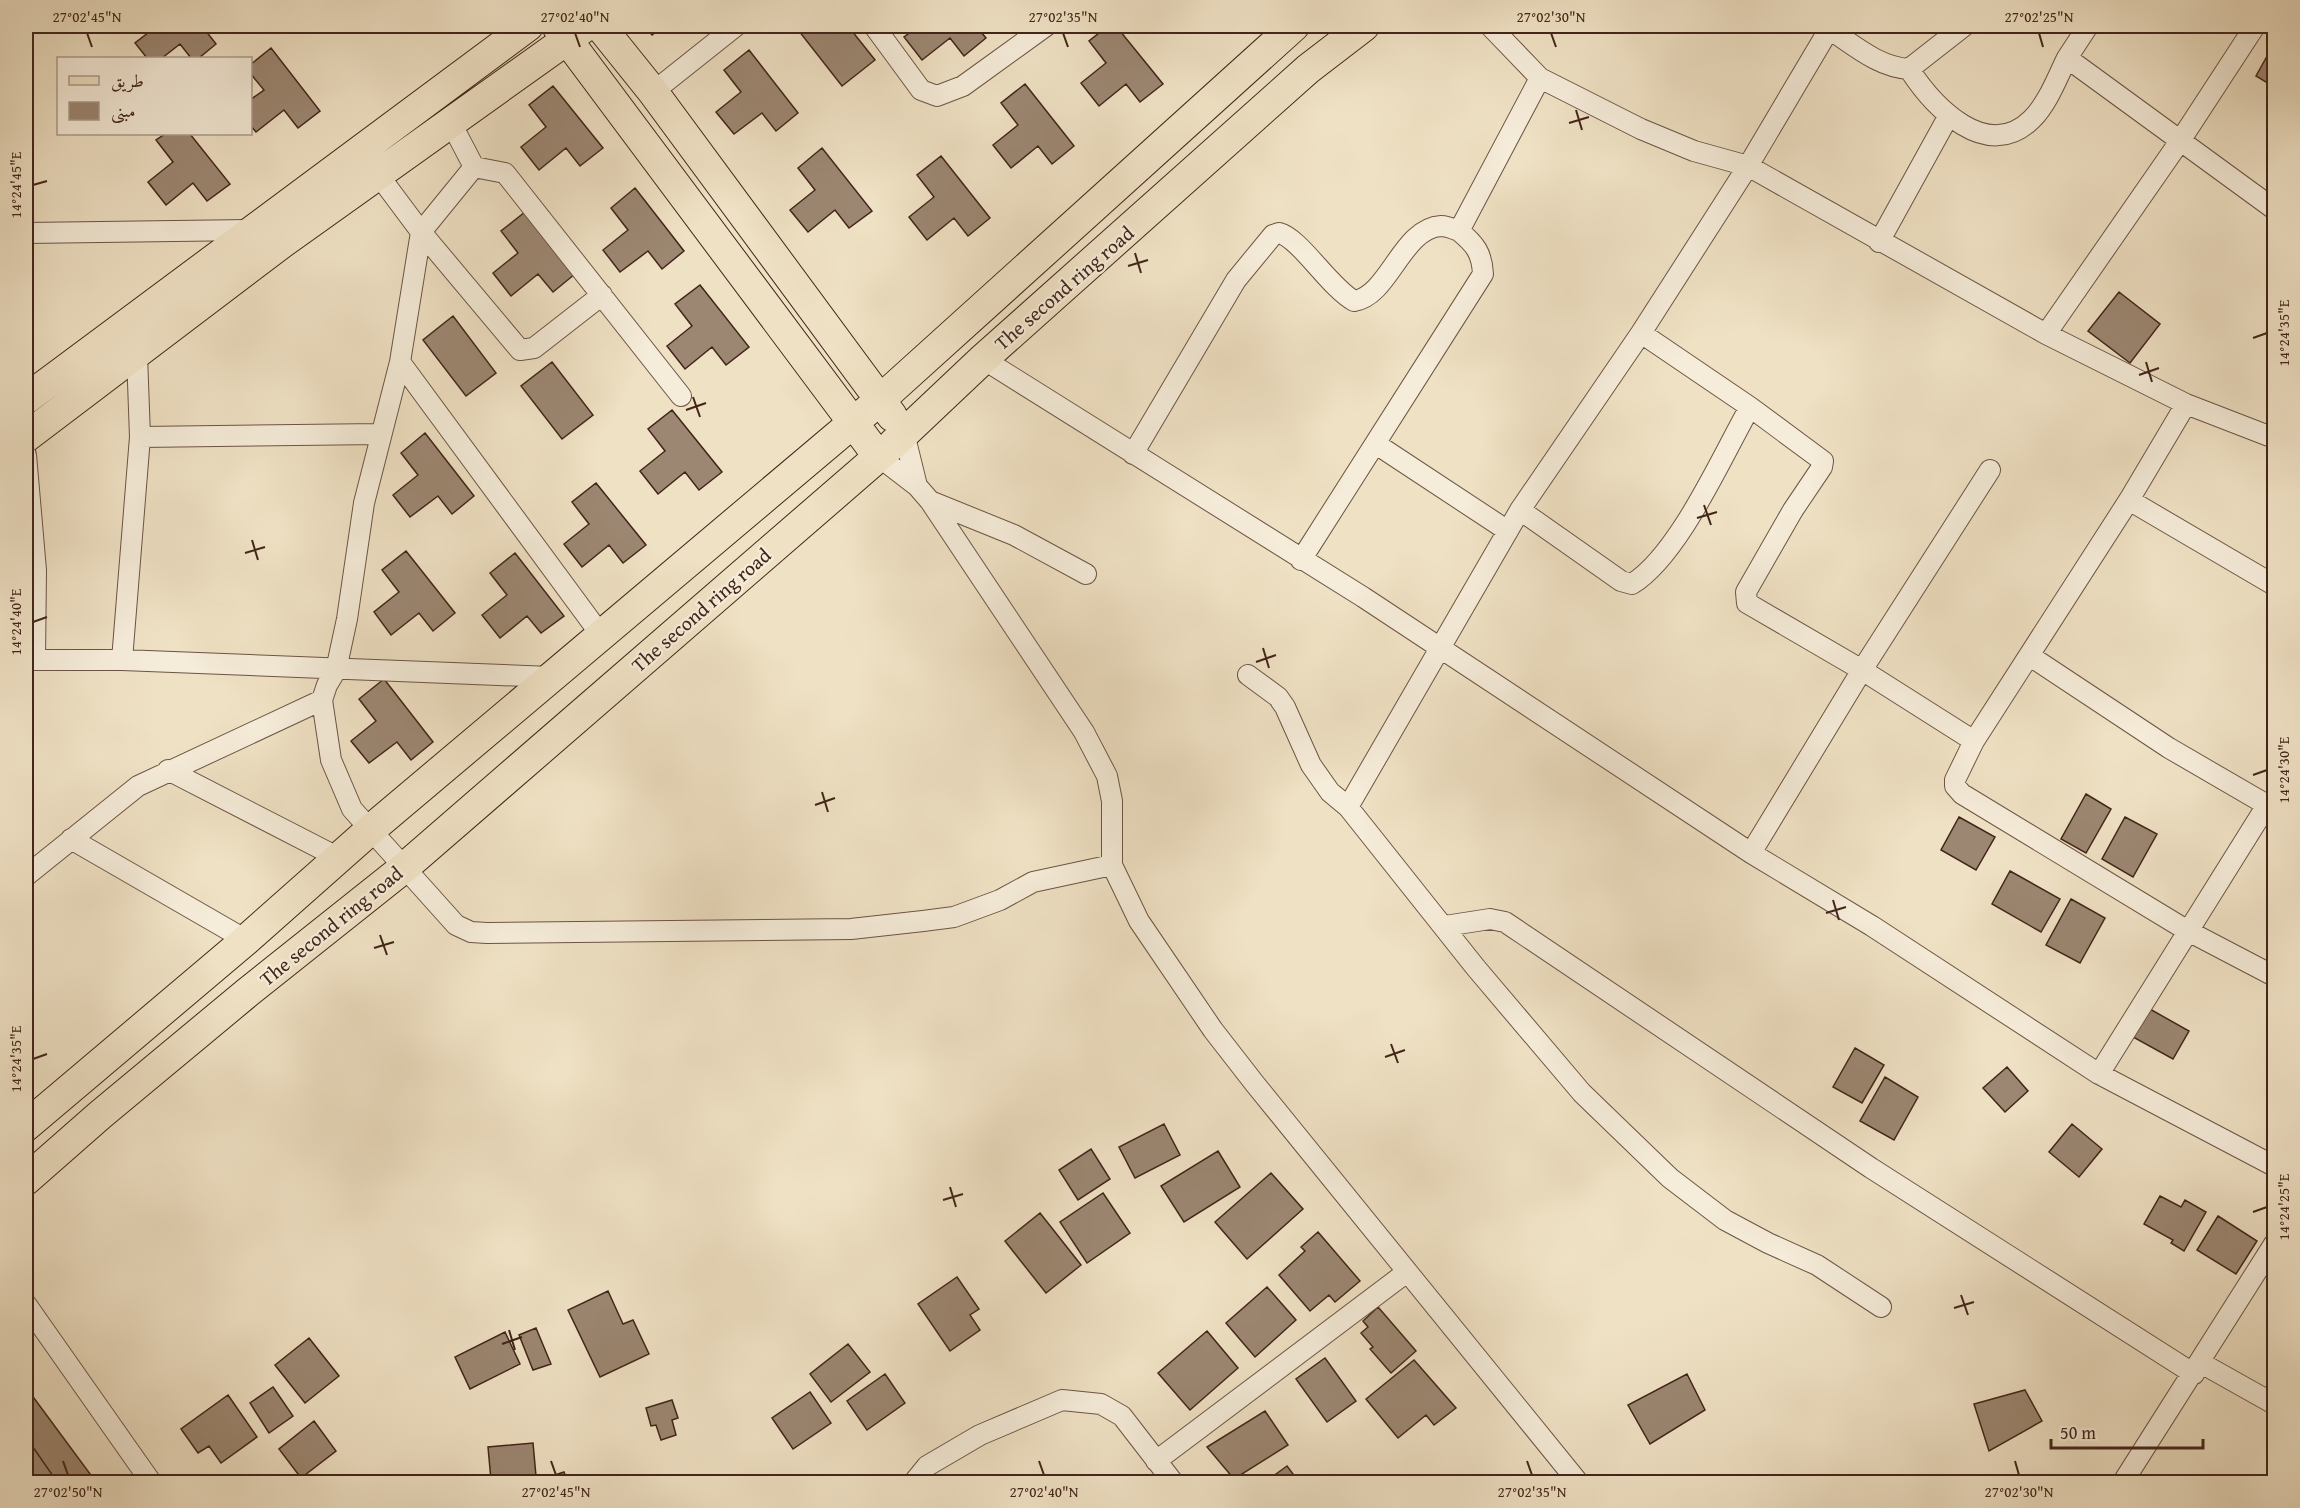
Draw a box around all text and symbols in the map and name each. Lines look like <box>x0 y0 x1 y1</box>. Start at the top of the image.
text: 27°02'45"N <box>53 6 122 27</box>
text: 27°02'40"N <box>541 6 610 27</box>
text: 27°02'35"N <box>1029 6 1098 27</box>
text: 27°02'30"N <box>1517 6 1586 27</box>
text: 27°02'25"N <box>2005 6 2074 27</box>
legend <box>57 57 252 135</box>
text: طريق <box>111 67 144 94</box>
text: مبنى <box>111 97 136 124</box>
text: 14°24'45"E <box>5 151 26 218</box>
street label: The second ring road <box>987 219 1140 357</box>
text: 14°24'35"E <box>2273 299 2294 366</box>
street label: The second ring road <box>624 541 777 679</box>
text: 14°24'40"E <box>5 588 26 655</box>
text: 14°24'30"E <box>2273 736 2294 803</box>
street label: The second ring road <box>253 859 409 992</box>
text: 14°24'35"E <box>5 1025 26 1092</box>
text: 14°24'25"E <box>2273 1173 2294 1240</box>
scale bar <box>2051 1412 2202 1450</box>
text: 50 m <box>2060 1419 2096 1446</box>
text: 27°02'50"N <box>34 1481 103 1502</box>
text: 27°02'45"N <box>522 1481 591 1502</box>
text: 27°02'40"N <box>1010 1481 1079 1502</box>
text: 27°02'35"N <box>1498 1481 1567 1502</box>
text: 27°02'30"N <box>1985 1481 2054 1502</box>

